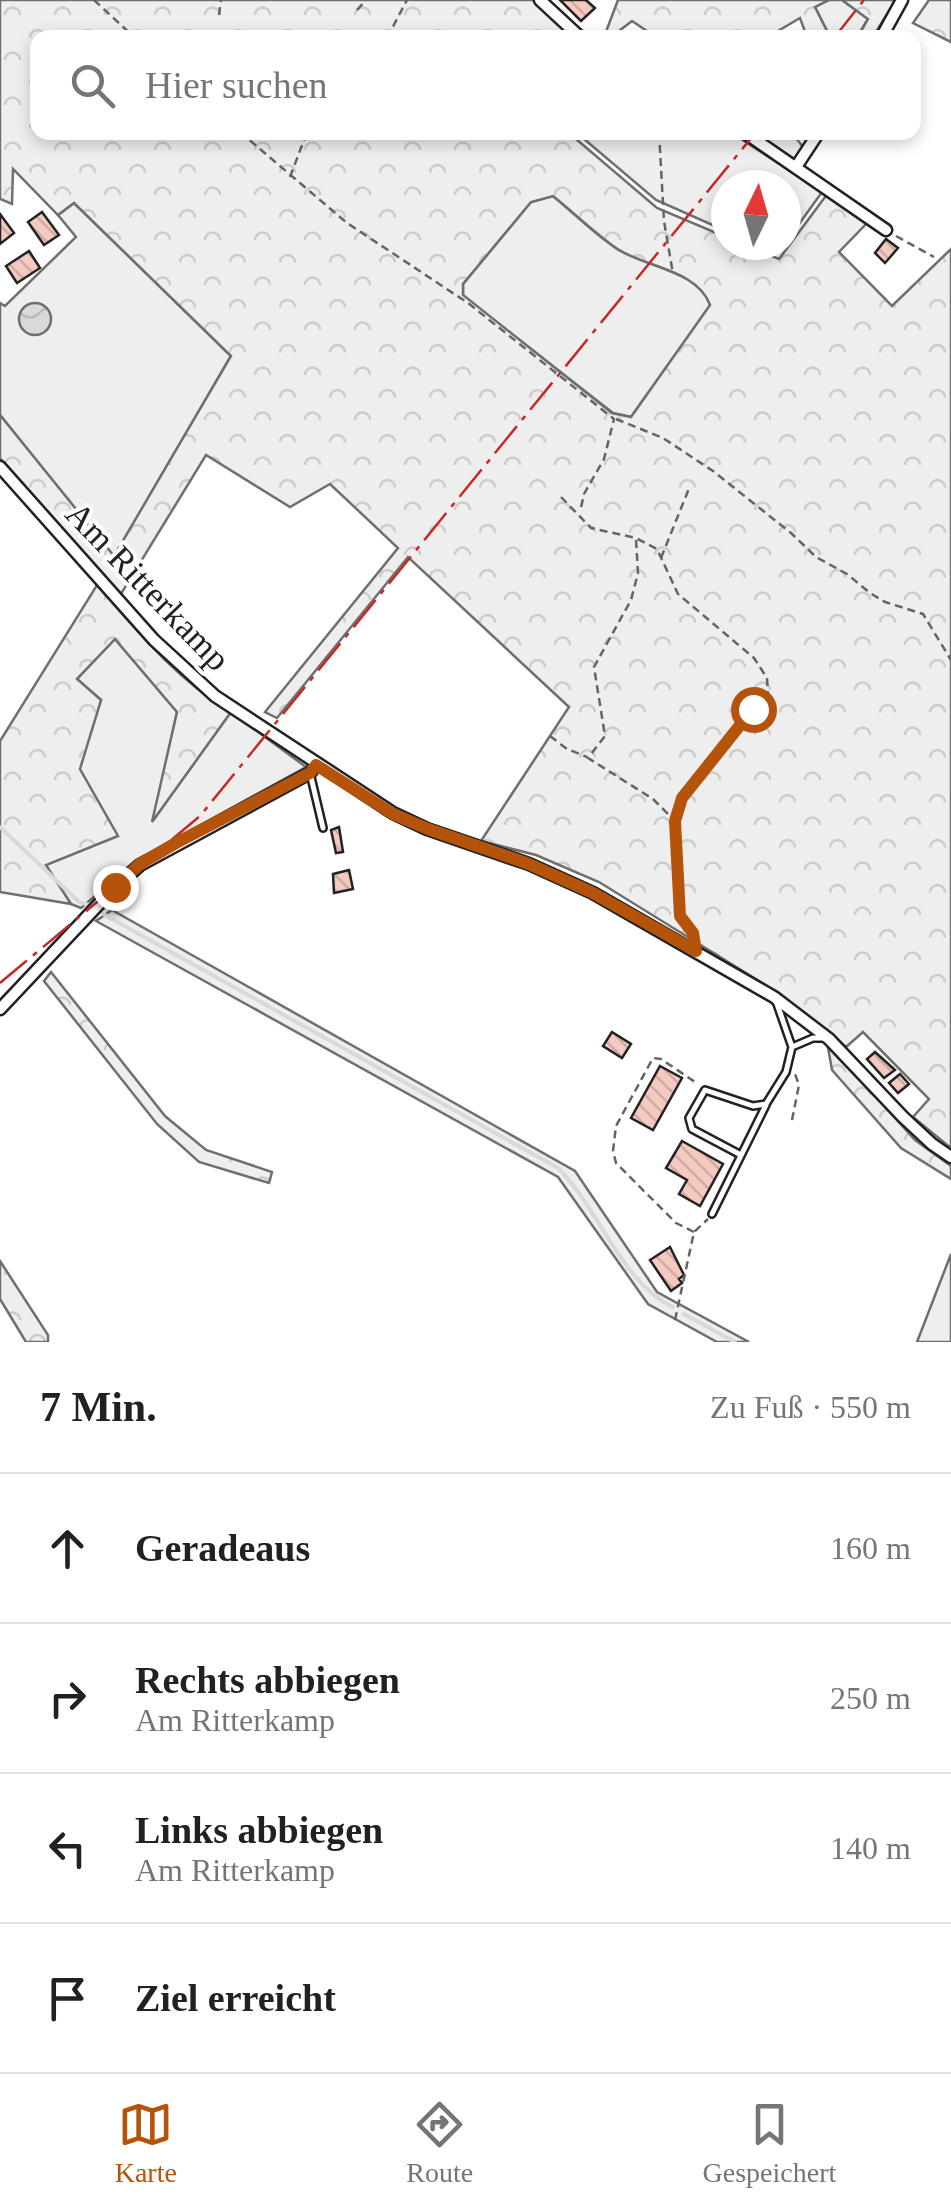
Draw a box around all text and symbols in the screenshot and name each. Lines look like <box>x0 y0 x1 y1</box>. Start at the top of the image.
search box <box>30 30 921 140</box>
icon: search <box>65 58 120 113</box>
text: Hier suchen <box>145 64 328 106</box>
north arrow <box>711 170 801 260</box>
street label: Am Ritterkamp <box>58 494 238 679</box>
route start <box>731 687 777 733</box>
route end <box>93 865 139 911</box>
text: 7 Min. <box>40 1384 157 1430</box>
text: Zu Fuß · 550 m <box>710 1389 911 1425</box>
icon: ahead <box>40 1521 95 1576</box>
text: Geradeaus <box>135 1527 310 1569</box>
text: 160 m <box>830 1530 911 1566</box>
text: Rechts abbiegen <box>135 1659 400 1701</box>
icon: right <box>40 1671 95 1726</box>
text: 250 m <box>830 1680 911 1716</box>
text: Am Ritterkamp <box>135 1702 335 1738</box>
text: Links abbiegen <box>135 1809 383 1851</box>
icon: left <box>40 1821 95 1876</box>
text: 140 m <box>830 1830 911 1866</box>
text: Am Ritterkamp <box>135 1852 335 1888</box>
icon: arrive <box>40 1971 95 2026</box>
text: Ziel erreicht <box>135 1977 336 2019</box>
tab: Karte <box>115 2097 177 2189</box>
tab: Route <box>406 2097 473 2189</box>
tab: Gespeichert <box>703 2097 836 2189</box>

